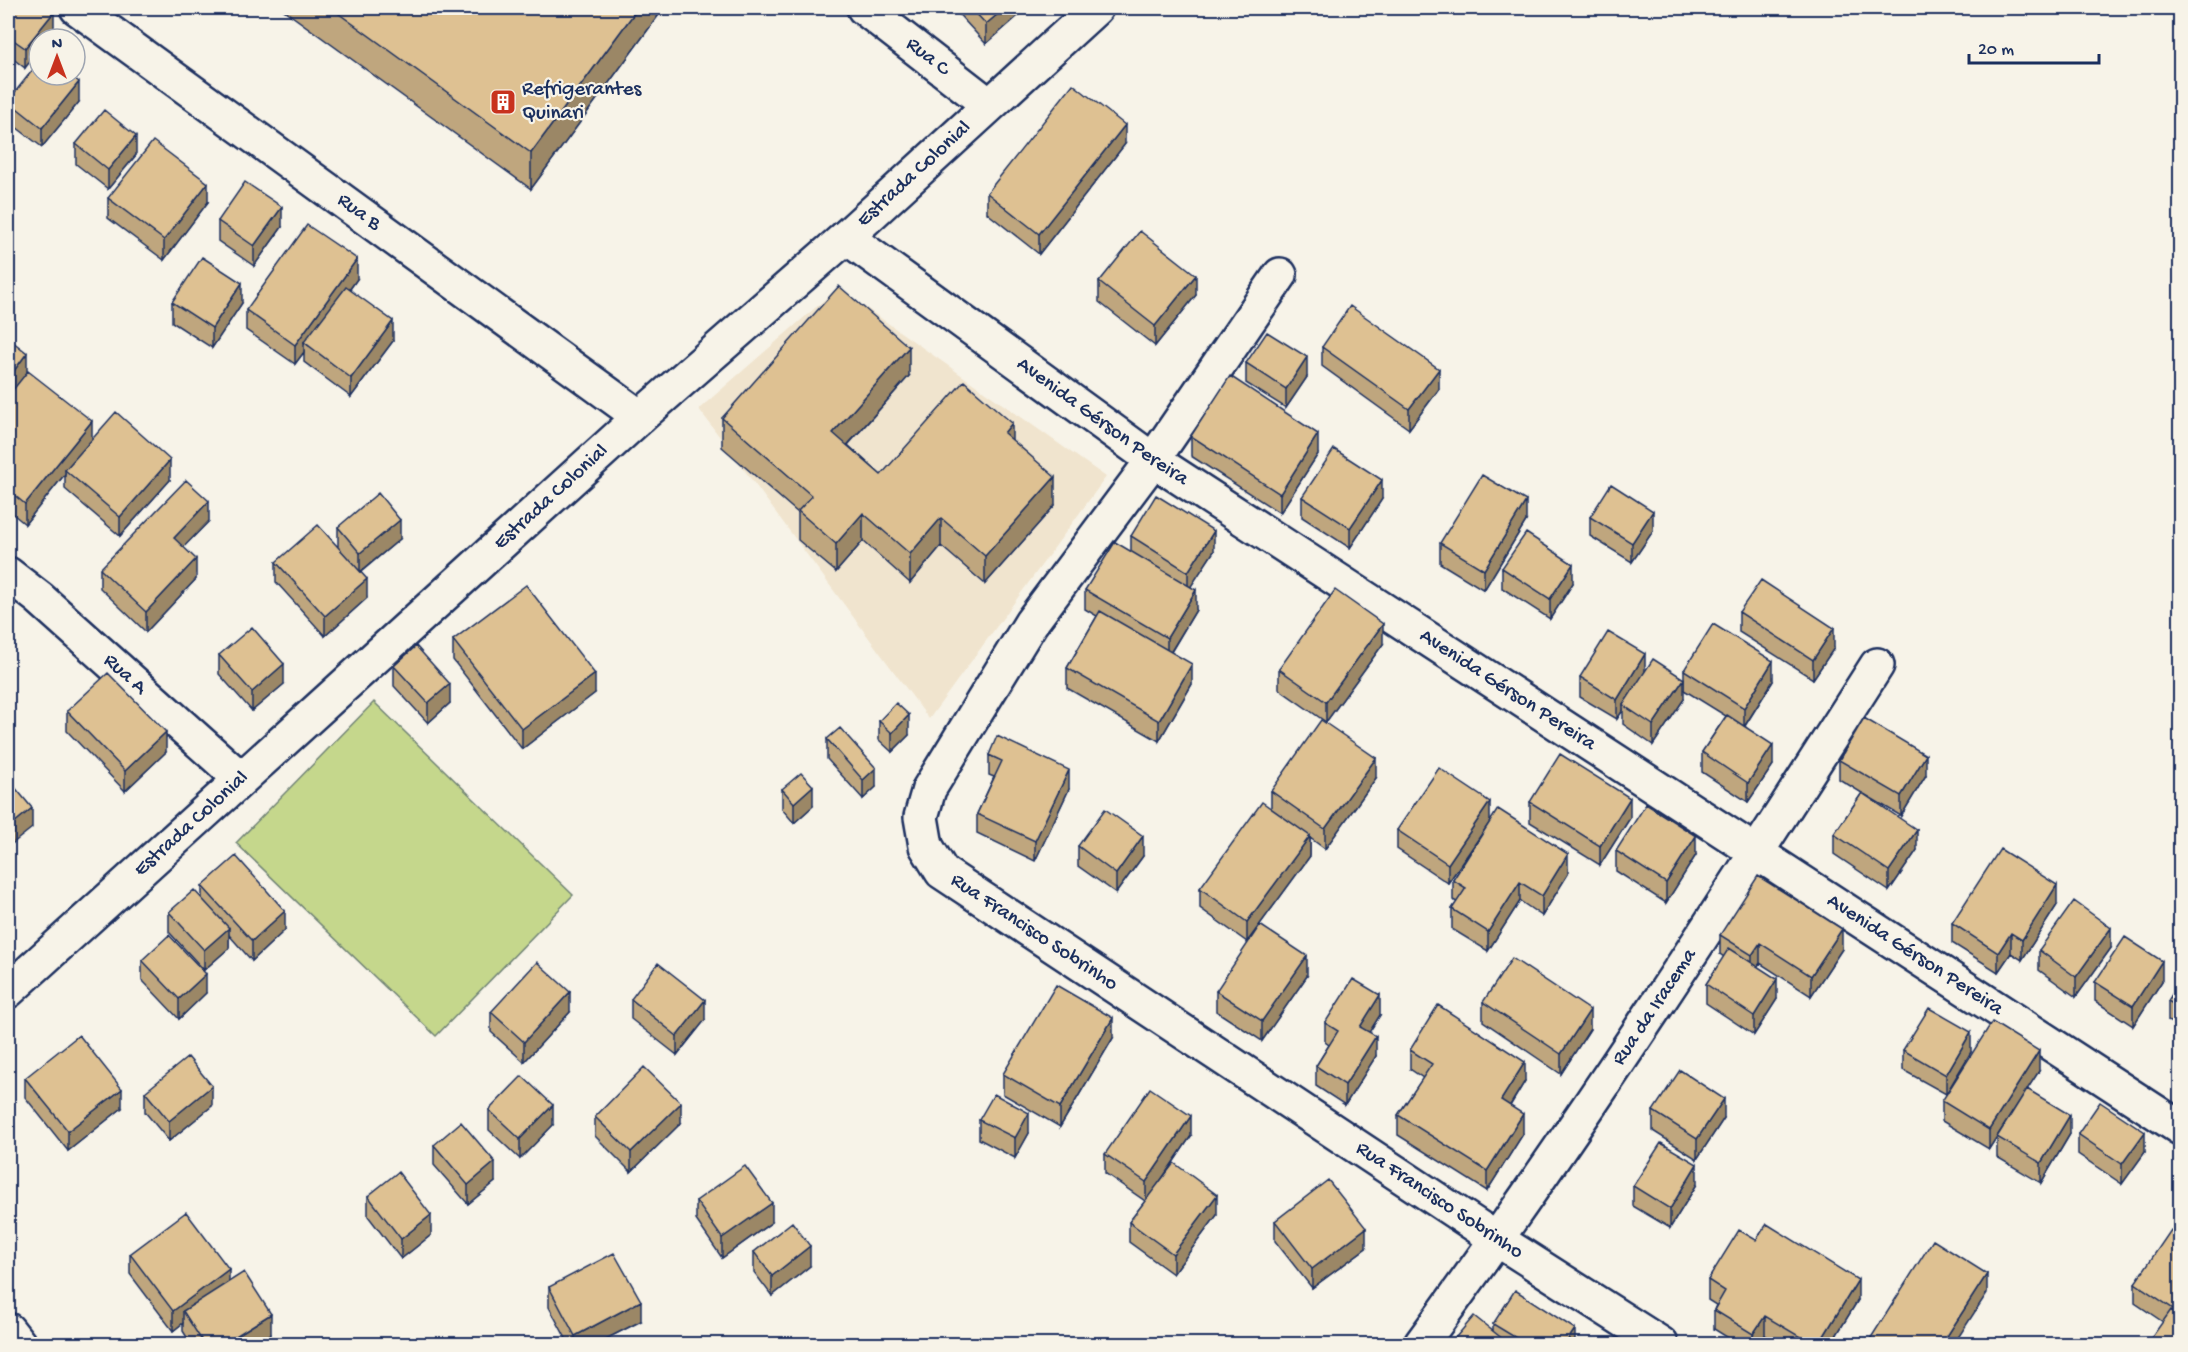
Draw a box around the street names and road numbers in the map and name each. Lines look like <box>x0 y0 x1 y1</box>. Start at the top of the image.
street label: Rua C <box>900 32 955 83</box>
street label: Estrada Colonial <box>852 116 977 233</box>
street label: Rua B <box>332 188 386 238</box>
street label: Avenida Gérson Pereira <box>1011 352 1194 493</box>
street label: Estrada Colonial <box>489 439 614 556</box>
street label: Avenida Gérson Pereira <box>1414 624 1601 758</box>
street label: Rua A <box>98 649 153 702</box>
street label: Estrada Colonial <box>129 766 254 883</box>
street label: Rua Francisco Sobrinho <box>945 868 1122 997</box>
street label: Avenida Gérson Pereira <box>1822 889 2009 1023</box>
street label: Rua da Iracema <box>1607 943 1703 1071</box>
street label: Rua Francisco Sobrinho <box>1351 1137 1528 1265</box>

